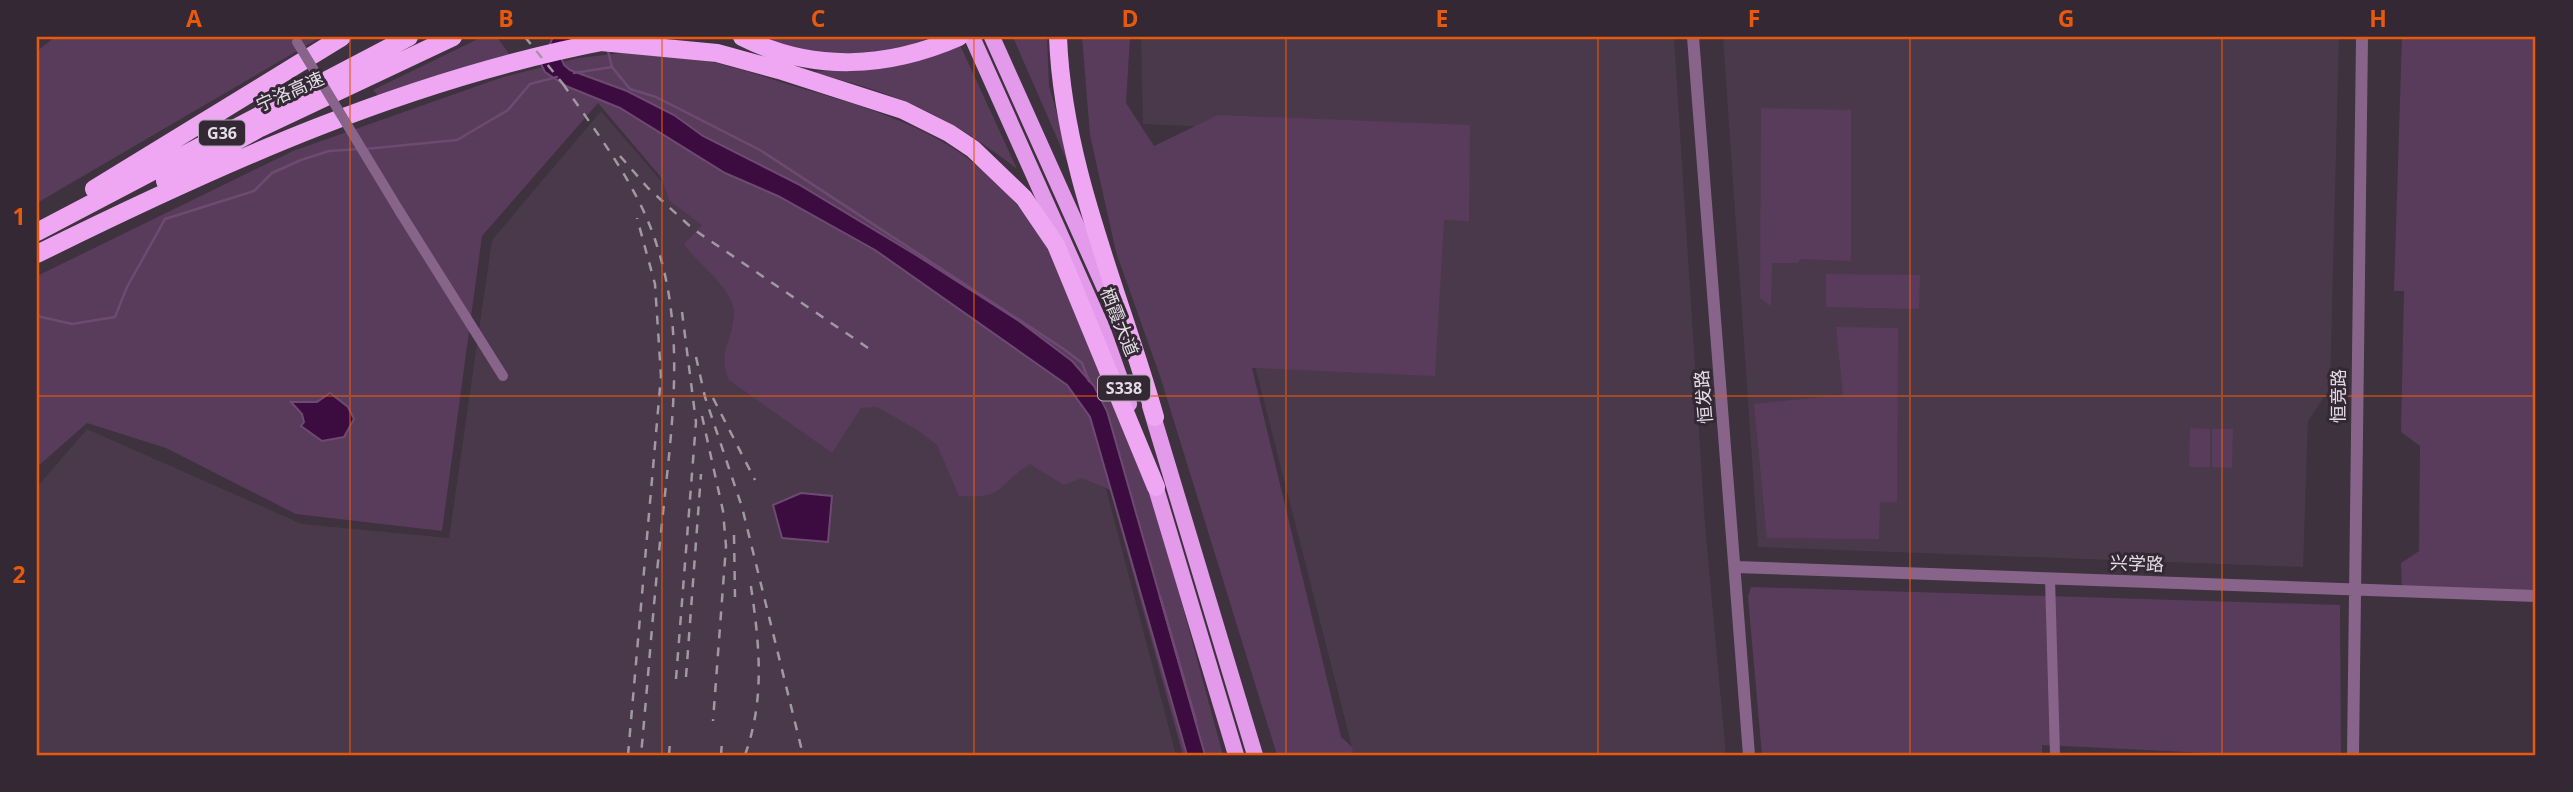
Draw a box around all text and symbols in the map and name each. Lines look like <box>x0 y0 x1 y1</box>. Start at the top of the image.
text: A <box>186 2 202 34</box>
text: B <box>498 2 514 34</box>
text: C <box>811 2 825 34</box>
text: D <box>1121 2 1139 34</box>
text: E <box>1436 2 1448 34</box>
text: F <box>1748 2 1760 34</box>
text: G <box>2058 2 2074 34</box>
text: H <box>2369 2 2387 34</box>
street label: 宁洛高速 <box>252 65 327 117</box>
road number: G36 <box>199 120 245 146</box>
text: 1 <box>12 200 26 232</box>
street label: 栖霞大道 <box>1095 284 1145 359</box>
street label: 恒发路 <box>1689 369 1717 425</box>
street label: 恒竞路 <box>2326 369 2350 423</box>
road number: S338 <box>1098 376 1150 400</box>
street label: 兴学路 <box>2110 550 2164 576</box>
text: 2 <box>12 558 26 590</box>

